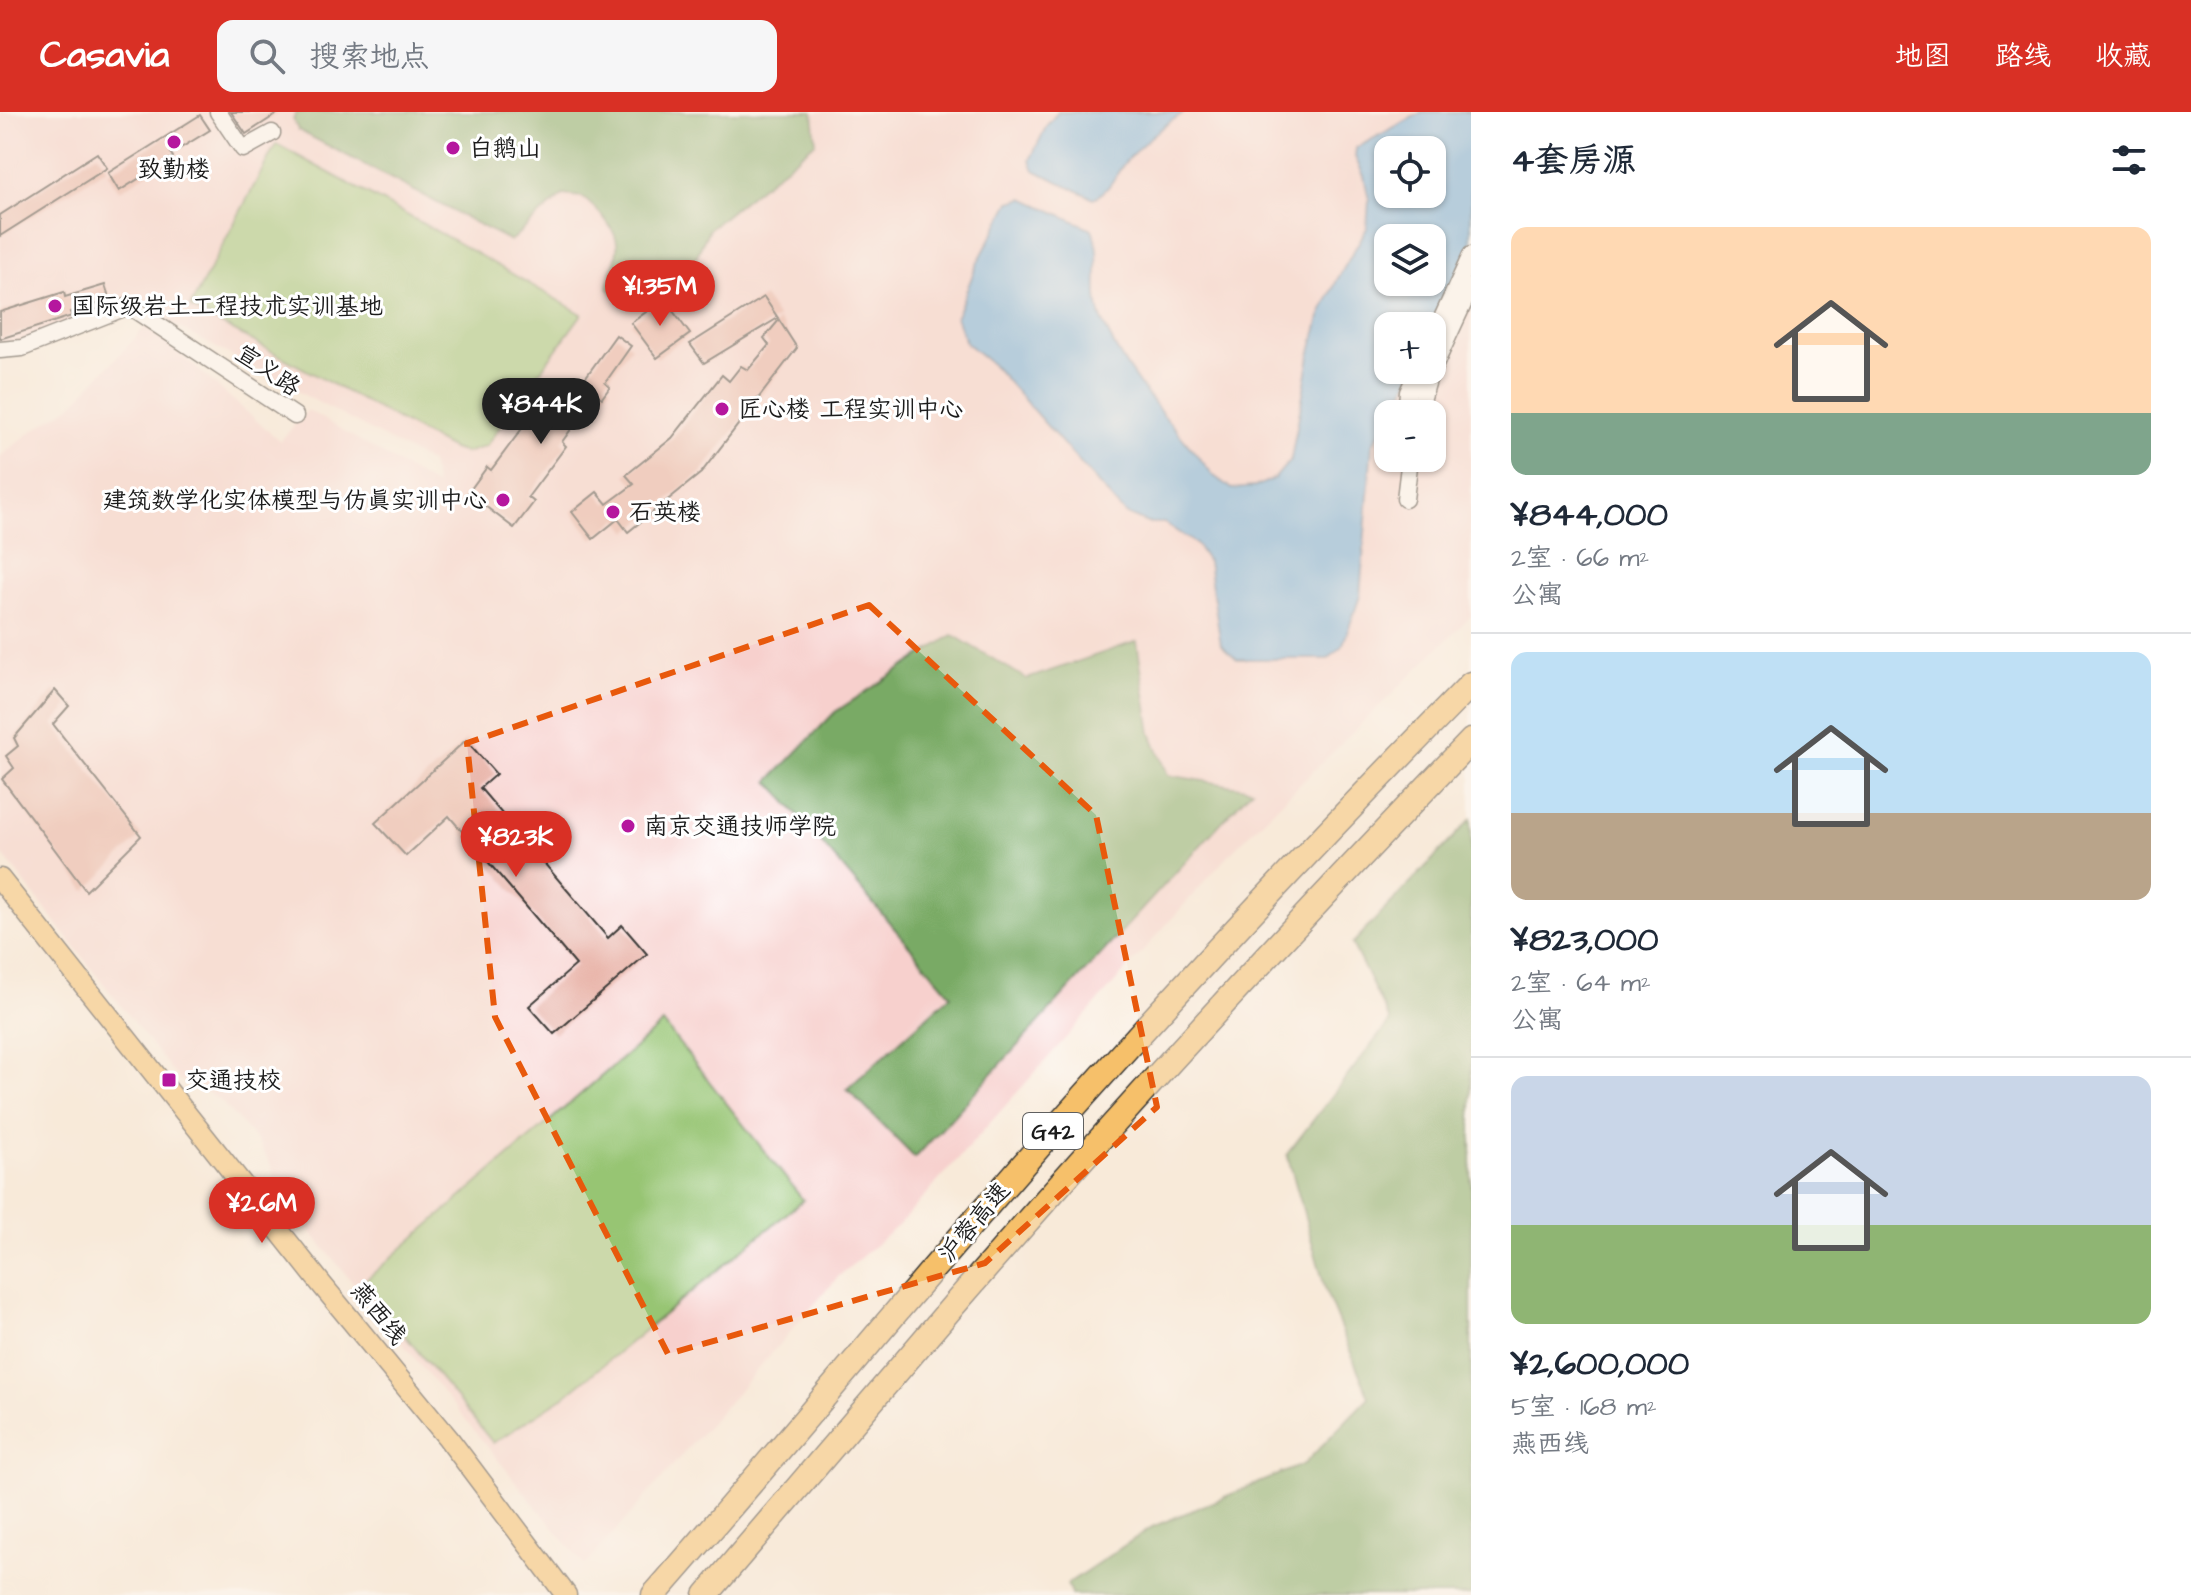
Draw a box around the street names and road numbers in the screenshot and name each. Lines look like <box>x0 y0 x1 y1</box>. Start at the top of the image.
street label: 宣义路 <box>228 337 307 405</box>
road number: G42 <box>1023 1113 1083 1149</box>
street label: 沪蓉高速 <box>931 1175 1019 1270</box>
street label: 燕西线 <box>342 1275 414 1352</box>

